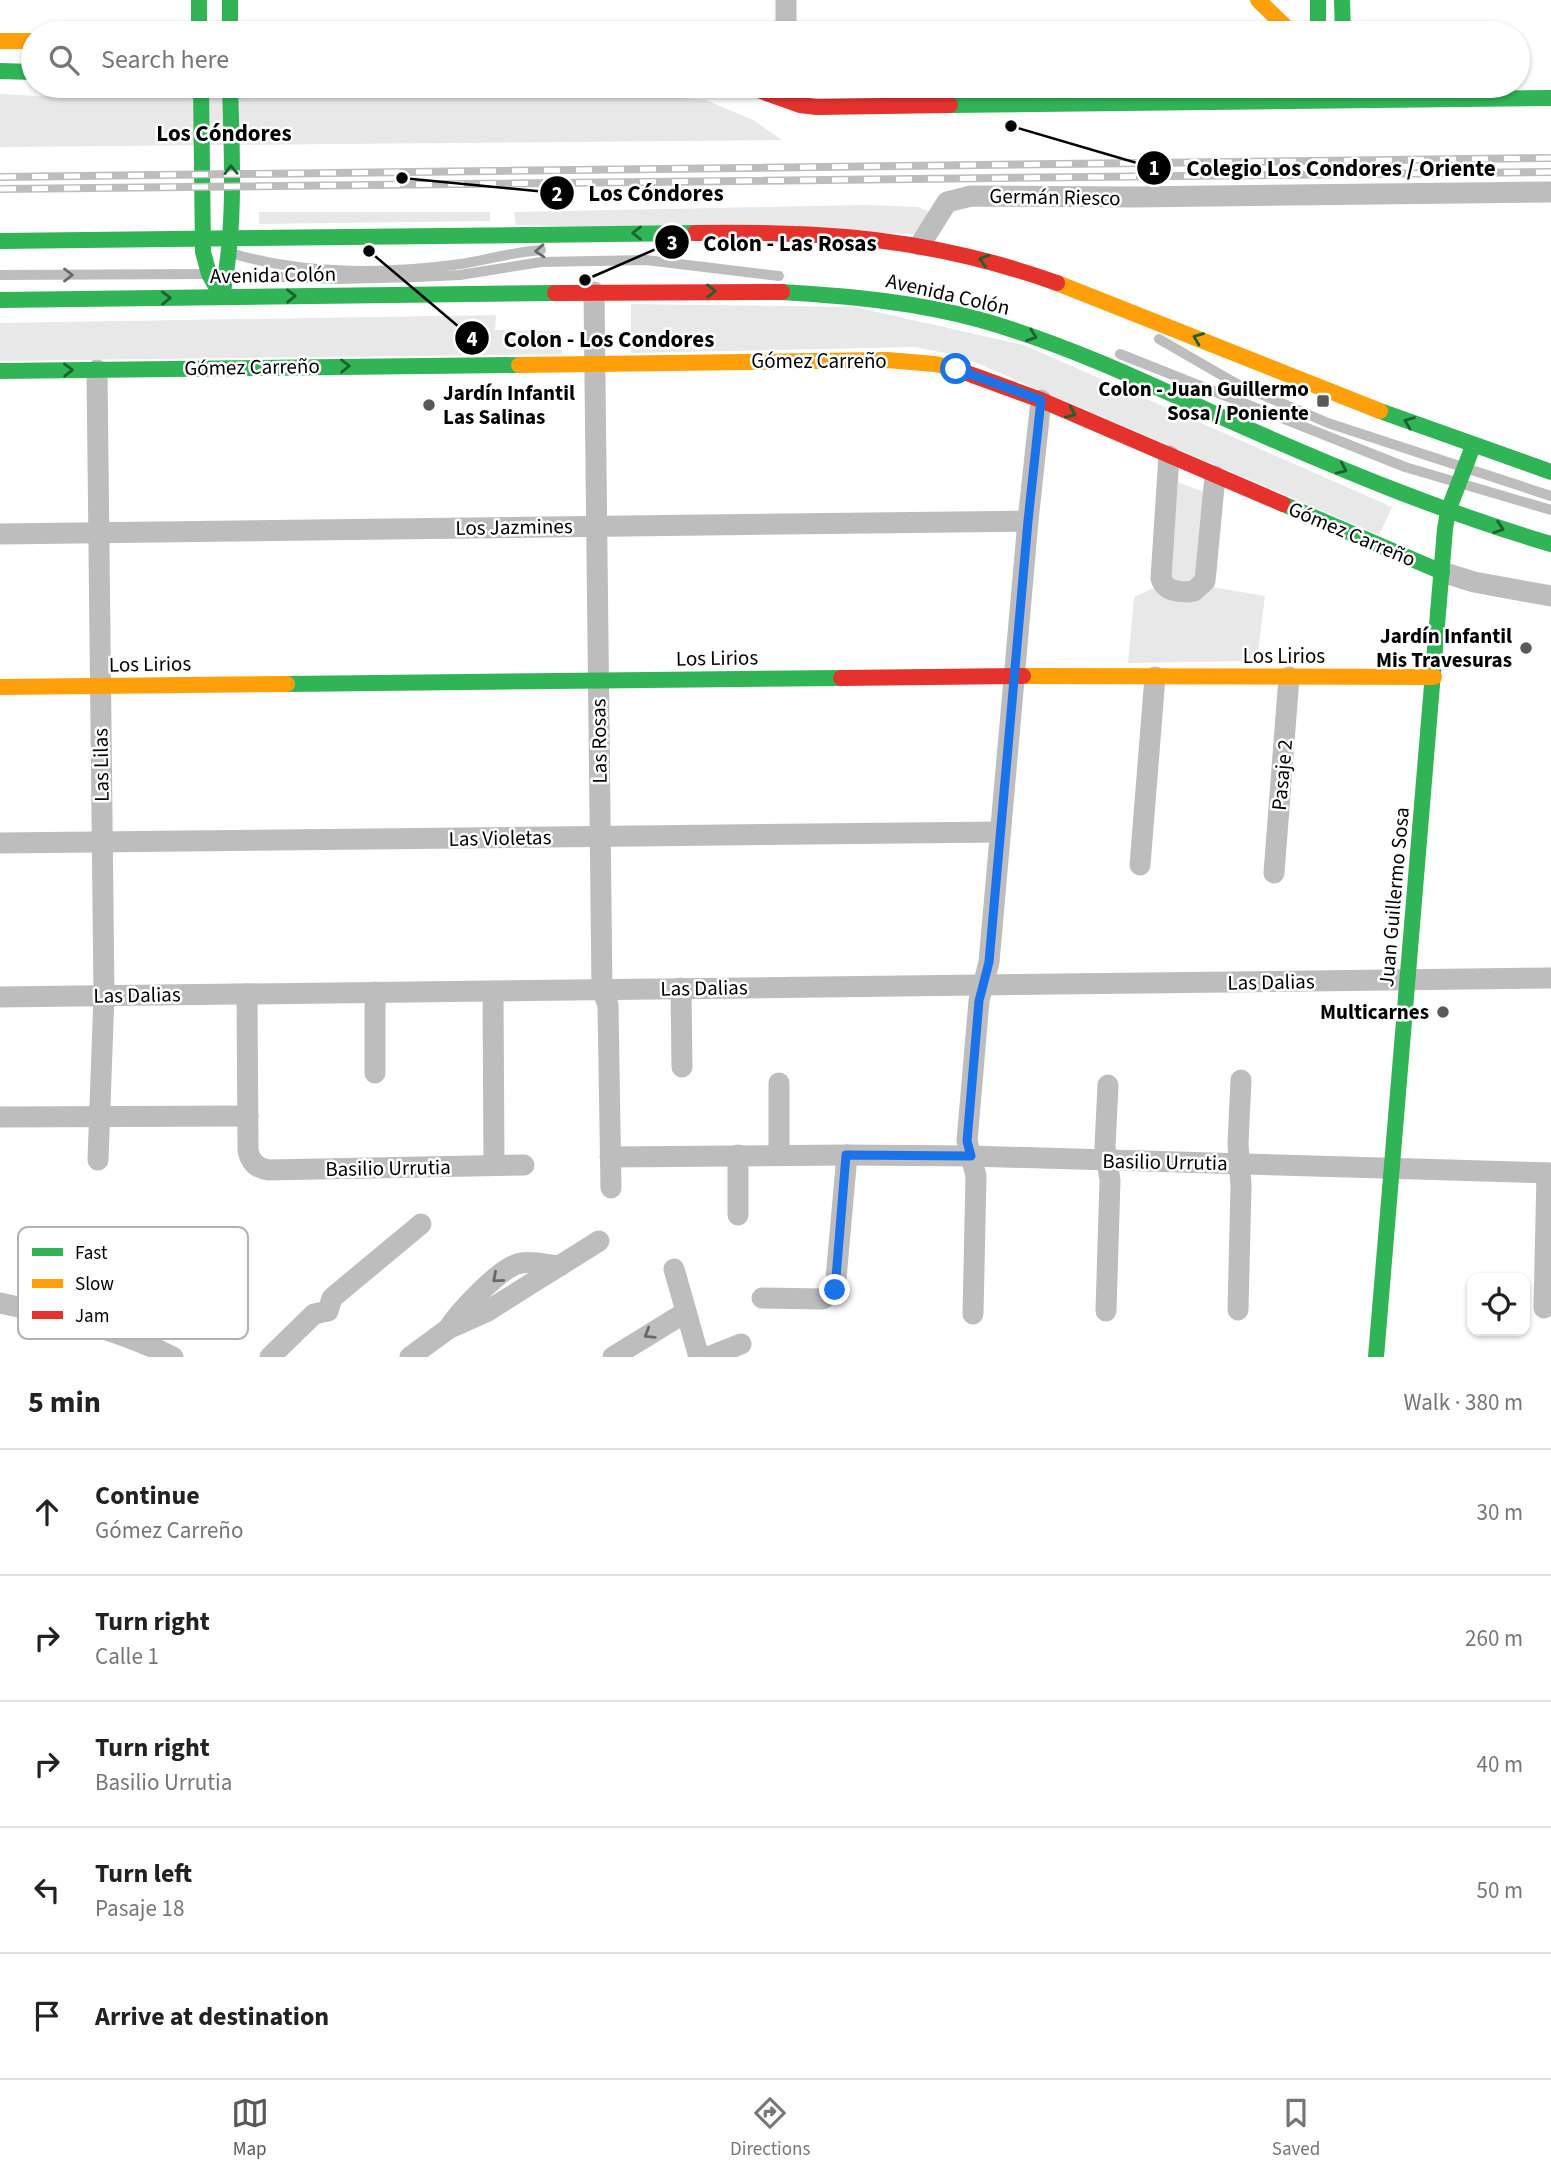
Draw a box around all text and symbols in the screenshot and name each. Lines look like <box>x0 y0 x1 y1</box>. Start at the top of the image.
search box <box>21 21 1530 98</box>
icon: search <box>45 41 83 79</box>
text: Search here <box>101 41 229 78</box>
district label: Los Cóndores <box>156 117 292 150</box>
callout: Colegio Los Condores / Oriente <box>1137 146 1509 190</box>
text: Colegio Los Condores / Oriente <box>1186 152 1496 185</box>
text: 1 <box>1148 153 1160 183</box>
one-way arrow <box>223 164 239 174</box>
callout: Los Cóndores <box>540 171 738 215</box>
text: Los Cóndores <box>588 177 724 210</box>
text: 2 <box>551 179 563 209</box>
street label: Germán Riesco <box>989 181 1121 213</box>
callout: Colon - Las Rosas <box>655 220 891 264</box>
one-way arrow <box>631 225 641 241</box>
text: Colon - Las Rosas <box>703 227 877 260</box>
text: 3 <box>666 228 678 258</box>
one-way arrow <box>534 243 545 258</box>
one-way arrow <box>978 254 990 269</box>
street label: Avenida Colón <box>210 259 336 291</box>
street label: Avenida Colón <box>883 265 1013 323</box>
one-way arrow <box>63 267 74 283</box>
one-way arrow <box>707 283 717 299</box>
one-way arrow <box>286 288 296 304</box>
one-way arrow <box>161 290 172 305</box>
callout: Colon - Los Condores <box>455 316 728 360</box>
text: Colon - Los Condores <box>504 323 714 356</box>
text: 4 <box>466 324 478 354</box>
one-way arrow <box>1025 328 1038 342</box>
one-way arrow <box>1193 332 1205 346</box>
street label: Gómez Carreño <box>751 346 887 376</box>
street label: Gómez Carreño <box>184 351 320 383</box>
route start <box>940 353 971 384</box>
one-way arrow <box>340 358 350 374</box>
one-way arrow <box>63 362 74 378</box>
place label: Colon - Juan Guillermo Sosa / Poniente <box>1098 374 1309 428</box>
place label: Jardín Infantil Las Salinas <box>443 378 575 432</box>
marker: Colon - Juan Guillermo Sosa / Poniente <box>1315 393 1331 409</box>
marker: Jardín Infantil Las Salinas <box>421 397 437 413</box>
one-way arrow <box>1064 405 1076 419</box>
one-way arrow <box>1404 416 1416 430</box>
one-way arrow <box>1335 461 1347 475</box>
street label: Gómez Carreño <box>1284 494 1420 574</box>
street label: Los Jazmines <box>455 511 573 543</box>
one-way arrow <box>1492 520 1505 534</box>
place label: Jardín Infantil Mis Travesuras <box>1376 621 1512 675</box>
marker: Jardín Infantil Mis Travesuras <box>1518 640 1534 656</box>
street label: Los Lirios <box>1243 641 1325 671</box>
street label: Los Lirios <box>676 642 759 674</box>
street label: Los Lirios <box>109 648 192 680</box>
street label: Las Rosas <box>583 698 615 784</box>
street label: Las Lilas <box>85 728 117 802</box>
street label: Pasaje 2 <box>1264 738 1300 812</box>
street label: Juan Guillermo Sosa <box>1371 806 1417 988</box>
street label: Las Violetas <box>448 822 552 854</box>
street label: Las Dalias <box>1227 966 1315 998</box>
street label: Las Dalias <box>660 972 748 1004</box>
street label: Las Dalias <box>93 979 181 1011</box>
place label: Multicarnes <box>1320 997 1429 1027</box>
marker: Multicarnes <box>1435 1004 1451 1020</box>
street label: Basilio Urrutia <box>1102 1146 1228 1178</box>
street label: Basilio Urrutia <box>325 1152 451 1184</box>
legend <box>18 1227 248 1339</box>
text: Fast <box>75 1240 108 1267</box>
one-way arrow <box>492 1270 505 1282</box>
text: Slow <box>75 1271 114 1298</box>
map controls <box>1467 1273 1530 1336</box>
button: locate <box>1467 1273 1530 1336</box>
route end <box>819 1274 850 1305</box>
text: Jam <box>75 1303 109 1330</box>
one-way arrow <box>644 1326 657 1339</box>
text: 5 min <box>28 1381 101 1424</box>
text: Walk · 380 m <box>1404 1386 1523 1419</box>
text: Continue <box>95 1477 200 1514</box>
icon: ahead <box>28 1493 66 1531</box>
text: 30 m <box>1476 1496 1523 1529</box>
text: Gómez Carreño <box>95 1514 243 1547</box>
text: Turn right <box>95 1603 210 1640</box>
icon: right <box>28 1619 66 1657</box>
text: 260 m <box>1465 1622 1523 1655</box>
text: Calle 1 <box>95 1640 159 1673</box>
text: Turn right <box>95 1729 210 1766</box>
icon: right <box>28 1745 66 1783</box>
text: 40 m <box>1476 1748 1523 1781</box>
text: Basilio Urrutia <box>95 1766 232 1799</box>
text: Turn left <box>95 1855 192 1892</box>
icon: left <box>28 1871 66 1909</box>
text: 50 m <box>1476 1874 1523 1907</box>
text: Pasaje 18 <box>95 1892 184 1925</box>
icon: arrive <box>28 1997 66 2035</box>
text: Arrive at destination <box>95 1998 329 2035</box>
tab: Map <box>231 2094 269 2163</box>
tab: Directions <box>730 2094 810 2163</box>
tab: Saved <box>1272 2094 1320 2163</box>

